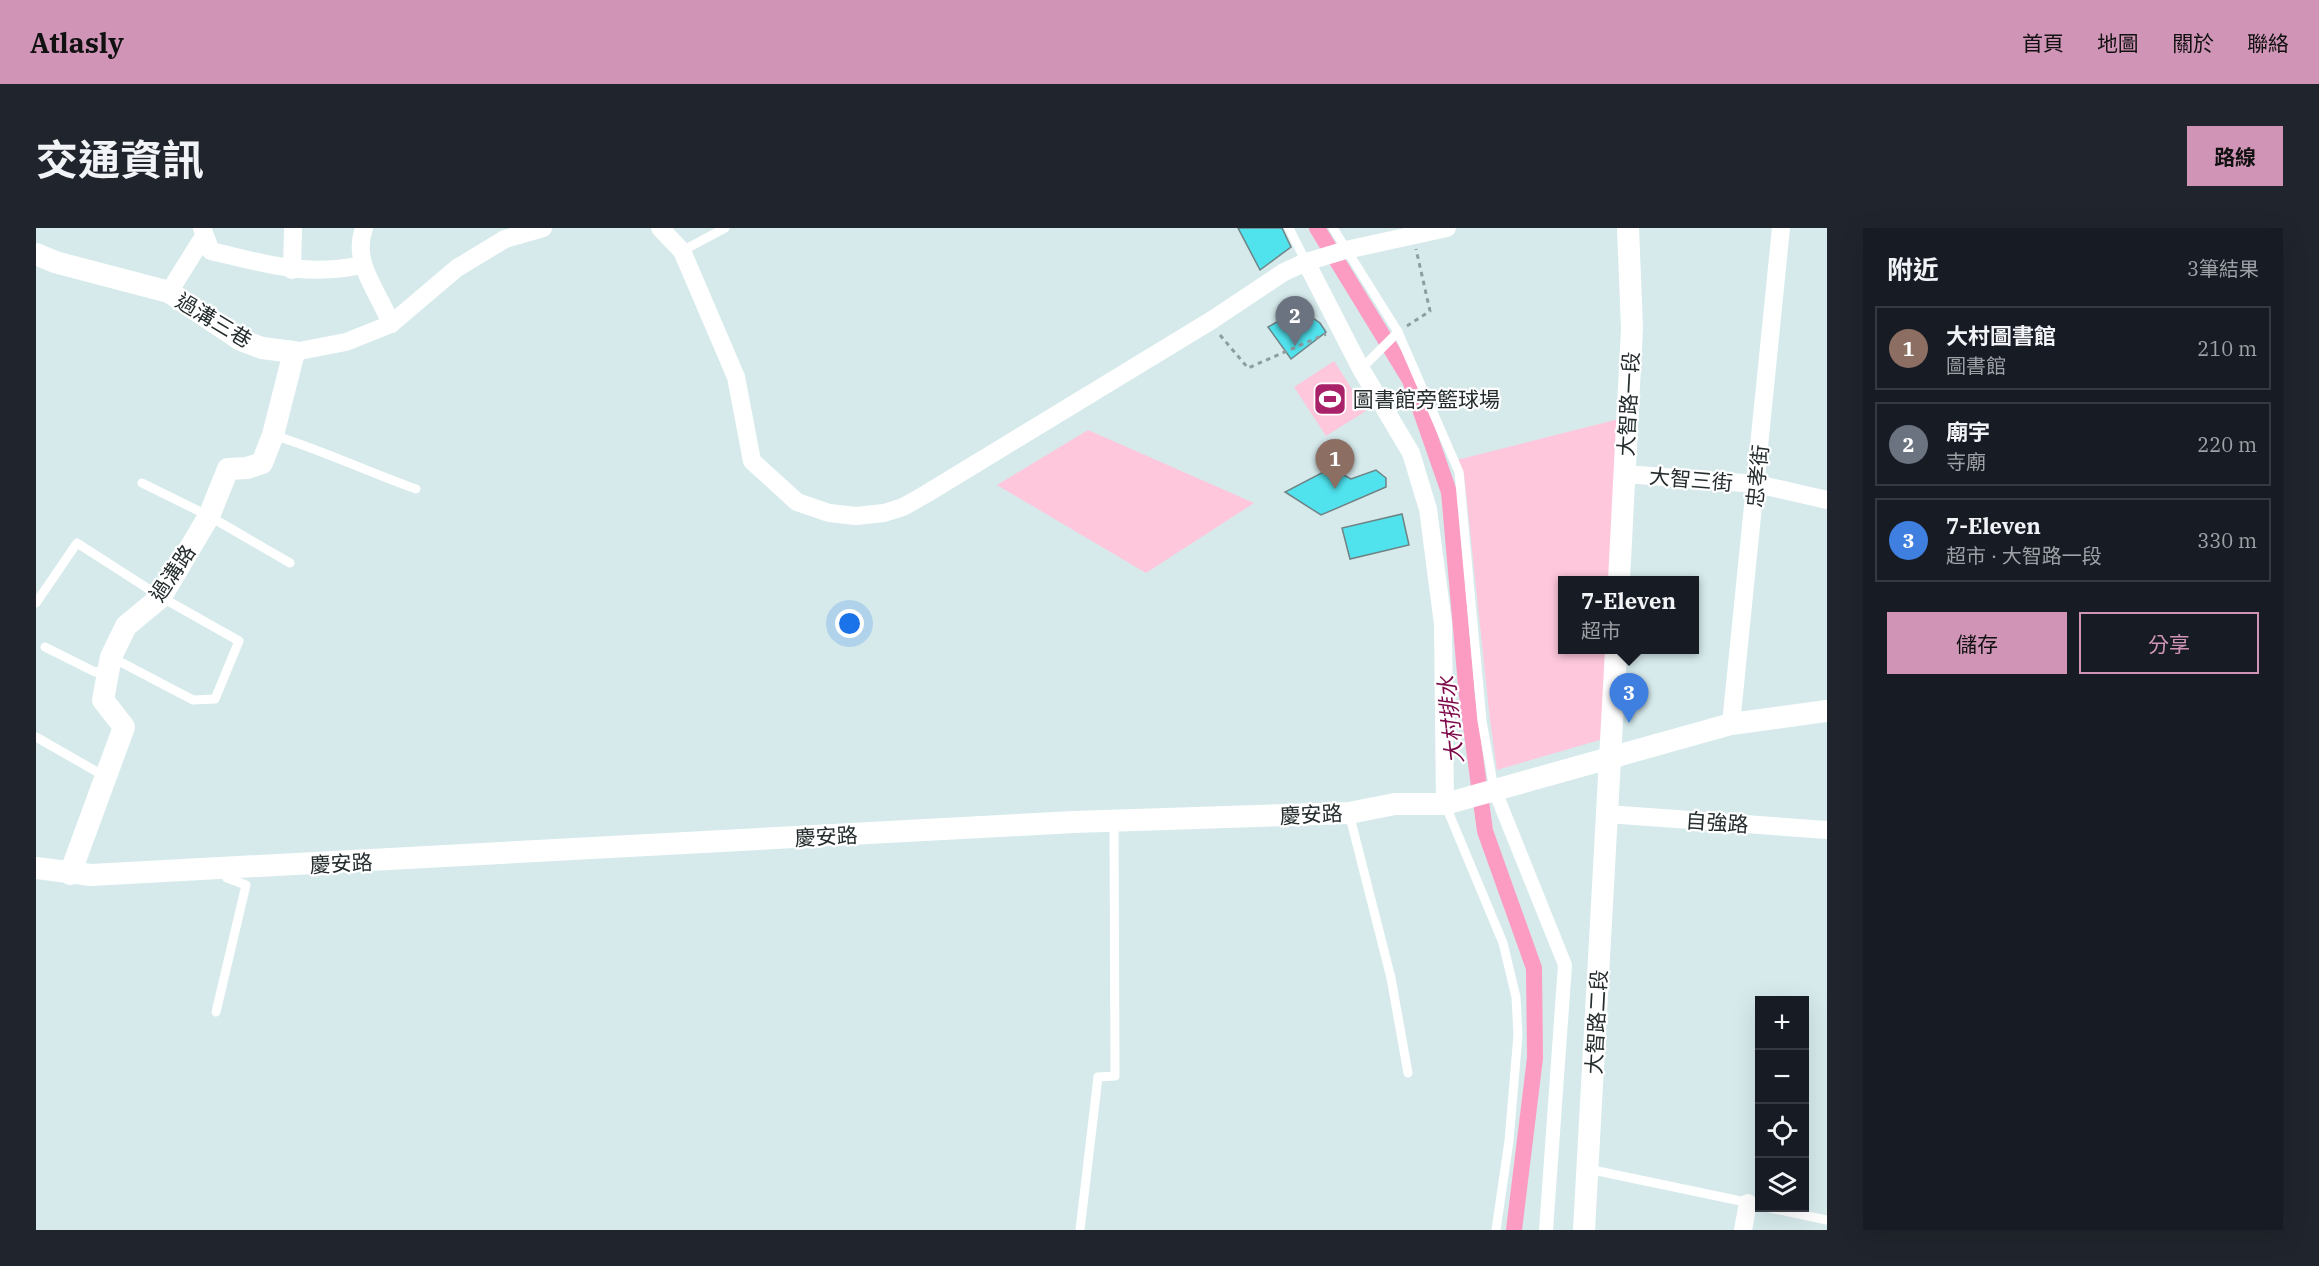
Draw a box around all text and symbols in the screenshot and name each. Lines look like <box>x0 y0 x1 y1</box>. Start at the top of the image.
text: Atlasly <box>30 24 124 61</box>
text: 首頁 <box>2022 29 2064 57</box>
text: 地圖 <box>2097 29 2139 57</box>
text: 關於 <box>2172 29 2214 57</box>
text: 聯絡 <box>2247 29 2289 57</box>
button: 路線 <box>2187 126 2283 186</box>
text: 交通資訊 <box>36 132 204 187</box>
text: 附近 <box>1887 252 1939 286</box>
text: 3筆結果 <box>2187 255 2259 282</box>
street label: 過溝三巷 <box>171 286 257 354</box>
pin: 2 <box>1276 296 1314 346</box>
text: 大村圖書館 <box>1946 321 2056 350</box>
text: 1 <box>1903 335 1915 362</box>
text: 210 m <box>2197 335 2257 362</box>
street label: 大智路一段 <box>1611 351 1645 457</box>
text: 圖書館 <box>1946 352 2006 379</box>
sports icon: 圖書館旁籃球場 <box>1312 381 1348 417</box>
place label: 圖書館旁籃球場 <box>1353 385 1500 413</box>
text: 廟宇 <box>1946 417 1990 446</box>
text: 2 <box>1903 431 1915 458</box>
text: 220 m <box>2197 431 2257 458</box>
pin: 1 <box>1316 440 1354 489</box>
street label: 忠孝街 <box>1740 443 1774 509</box>
text: 寺廟 <box>1946 448 1986 475</box>
street label: 大智三街 <box>1648 461 1734 497</box>
text: 7-Eleven <box>1946 511 2041 540</box>
text: 3 <box>1903 527 1915 554</box>
text: 330 m <box>2197 527 2257 554</box>
street label: 過溝路 <box>143 539 201 607</box>
text: 超市 · 大智路一段 <box>1946 542 2102 569</box>
popup <box>1558 576 1699 654</box>
text: 7-Eleven <box>1581 586 1676 615</box>
your location <box>835 609 864 638</box>
button: 儲存 <box>1887 612 2067 674</box>
button: 分享 <box>2079 612 2259 674</box>
text: 超市 <box>1581 617 1621 644</box>
water label: 大村排水 <box>1431 674 1469 765</box>
pin: 3 <box>1610 674 1648 723</box>
street label: 慶安路 <box>1279 798 1343 830</box>
street label: 自強路 <box>1685 806 1749 838</box>
street label: 慶安路 <box>794 820 858 852</box>
street label: 慶安路 <box>309 847 373 879</box>
street label: 大智路二段 <box>1579 969 1613 1075</box>
map controls <box>1755 996 1809 1212</box>
button: + <box>1755 996 1809 1050</box>
button: − <box>1755 1050 1809 1104</box>
button: locate <box>1755 1104 1809 1158</box>
button: layers <box>1755 1158 1809 1212</box>

